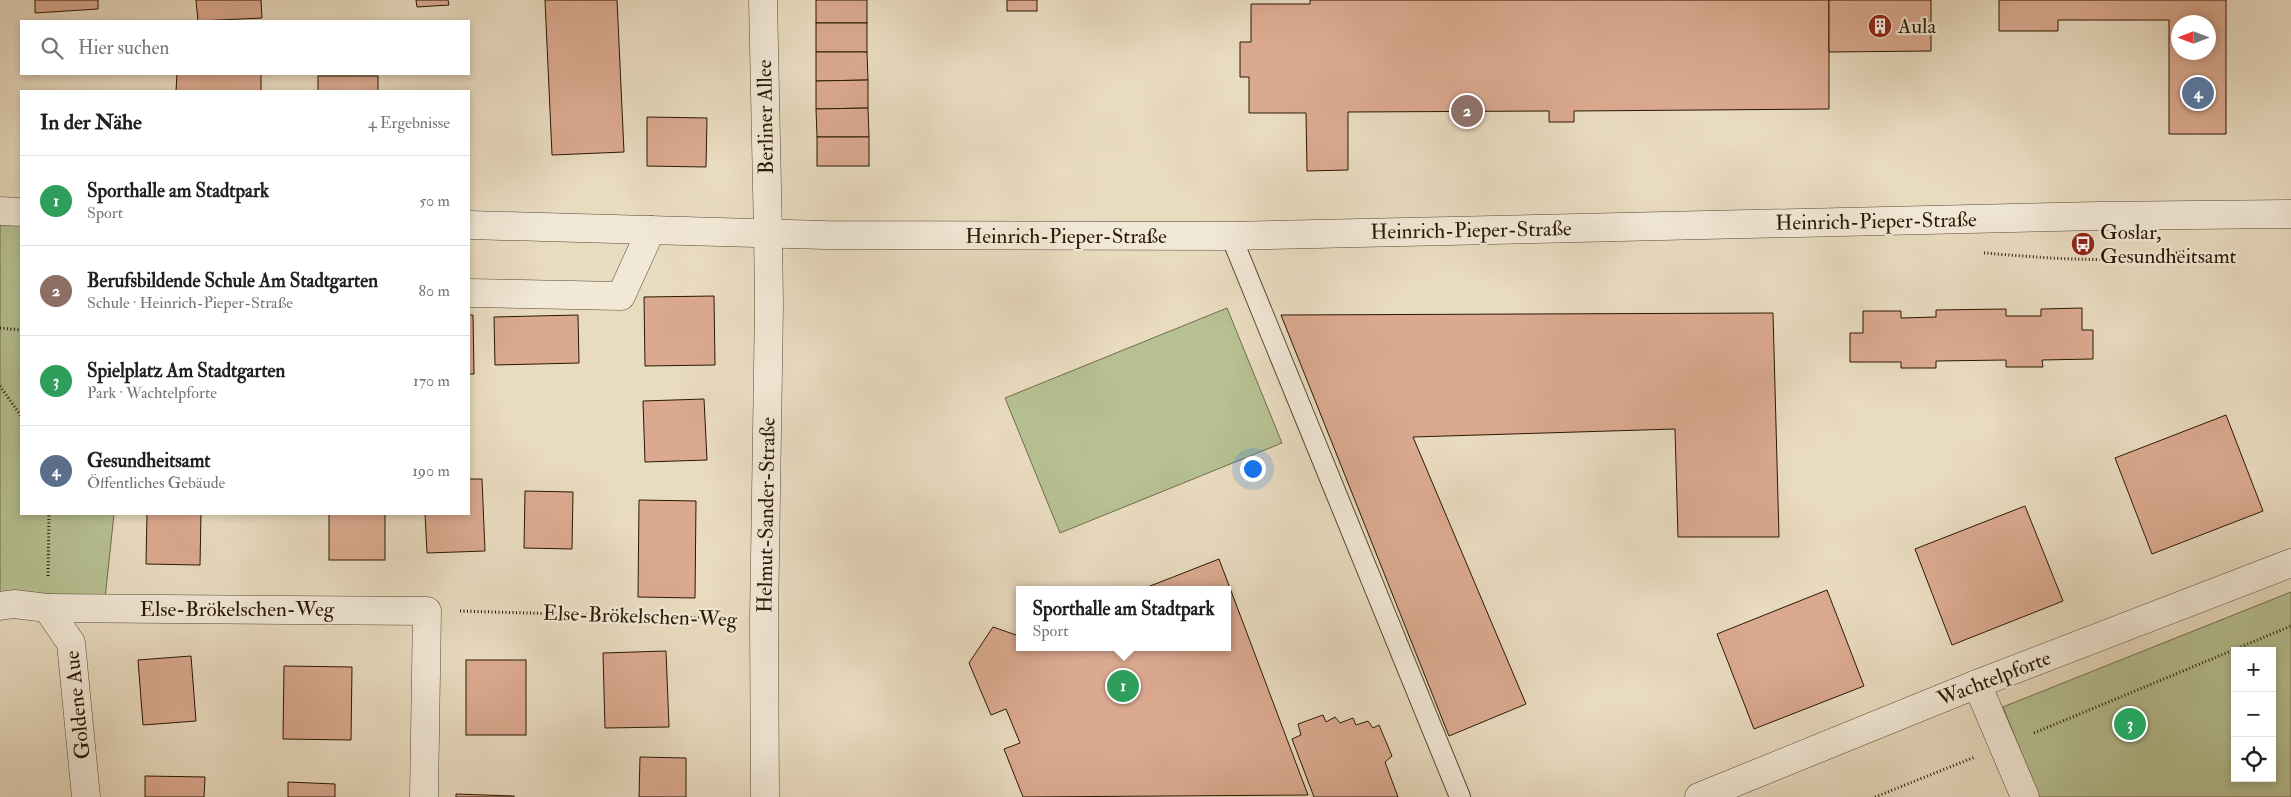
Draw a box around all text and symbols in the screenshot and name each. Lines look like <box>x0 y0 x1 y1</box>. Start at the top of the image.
building icon: Aula <box>1867 13 1893 39</box>
place label: Aula <box>1897 13 1937 40</box>
north arrow <box>2171 15 2216 60</box>
search box <box>20 20 470 75</box>
icon: search <box>38 34 66 62</box>
text: Hier suchen <box>78 36 169 60</box>
street label: Berliner Allee <box>751 59 780 175</box>
pin: 4 <box>2182 74 2214 112</box>
pin: 2 <box>1451 92 1483 130</box>
text: In der Nähe <box>40 109 142 136</box>
text: 4 Ergebnisse <box>368 113 450 133</box>
text: Sporthalle am Stadtpark <box>87 179 269 203</box>
text: 1 <box>53 191 59 211</box>
text: 50 m <box>419 191 450 211</box>
text: Sport <box>87 203 123 223</box>
street label: Heinrich-Pieper-Straße <box>1775 206 1977 237</box>
street label: Heinrich-Pieper-Straße <box>1370 215 1572 246</box>
place label: Goslar, Gesundheitsamt <box>2100 219 2237 270</box>
street label: Heinrich-Pieper-Straße <box>965 223 1167 250</box>
bus stop icon: Goslar, Gesundheitsamt <box>2070 231 2096 257</box>
text: Berufsbildende Schule Am Stadtgarten <box>87 269 378 293</box>
text: 2 <box>52 281 60 301</box>
text: 80 m <box>419 281 450 301</box>
text: Schule · Heinrich-Pieper-Straße <box>87 293 293 313</box>
text: Spielplatz Am Stadtgarten <box>87 359 285 383</box>
text: 3 <box>53 371 59 391</box>
text: 170 m <box>413 371 450 391</box>
text: Park · Wachtelpforte <box>87 383 217 403</box>
street label: Helmut-Sander-Straße <box>751 417 782 613</box>
text: Gesundheitsamt <box>87 449 210 473</box>
your location <box>1240 456 1266 482</box>
text: 4 <box>52 461 60 481</box>
text: 190 m <box>412 461 450 481</box>
text: Öffentliches Gebäude <box>87 473 225 493</box>
popup <box>1016 586 1231 651</box>
street label: Else-Brökelschen-Weg <box>140 596 335 623</box>
text: Sporthalle am Stadtpark <box>1032 597 1215 621</box>
street label: Else-Brökelschen-Weg <box>542 600 738 633</box>
text: Sport <box>1032 621 1068 641</box>
street label: Wachtelpforte <box>1933 644 2055 713</box>
map controls <box>2231 647 2276 782</box>
button: + <box>2231 647 2276 692</box>
street label: Goldene Aue <box>58 649 97 761</box>
pin: 1 <box>1107 667 1139 705</box>
button: − <box>2231 692 2276 737</box>
pin: 3 <box>2114 705 2146 743</box>
button: locate <box>2231 737 2276 782</box>

